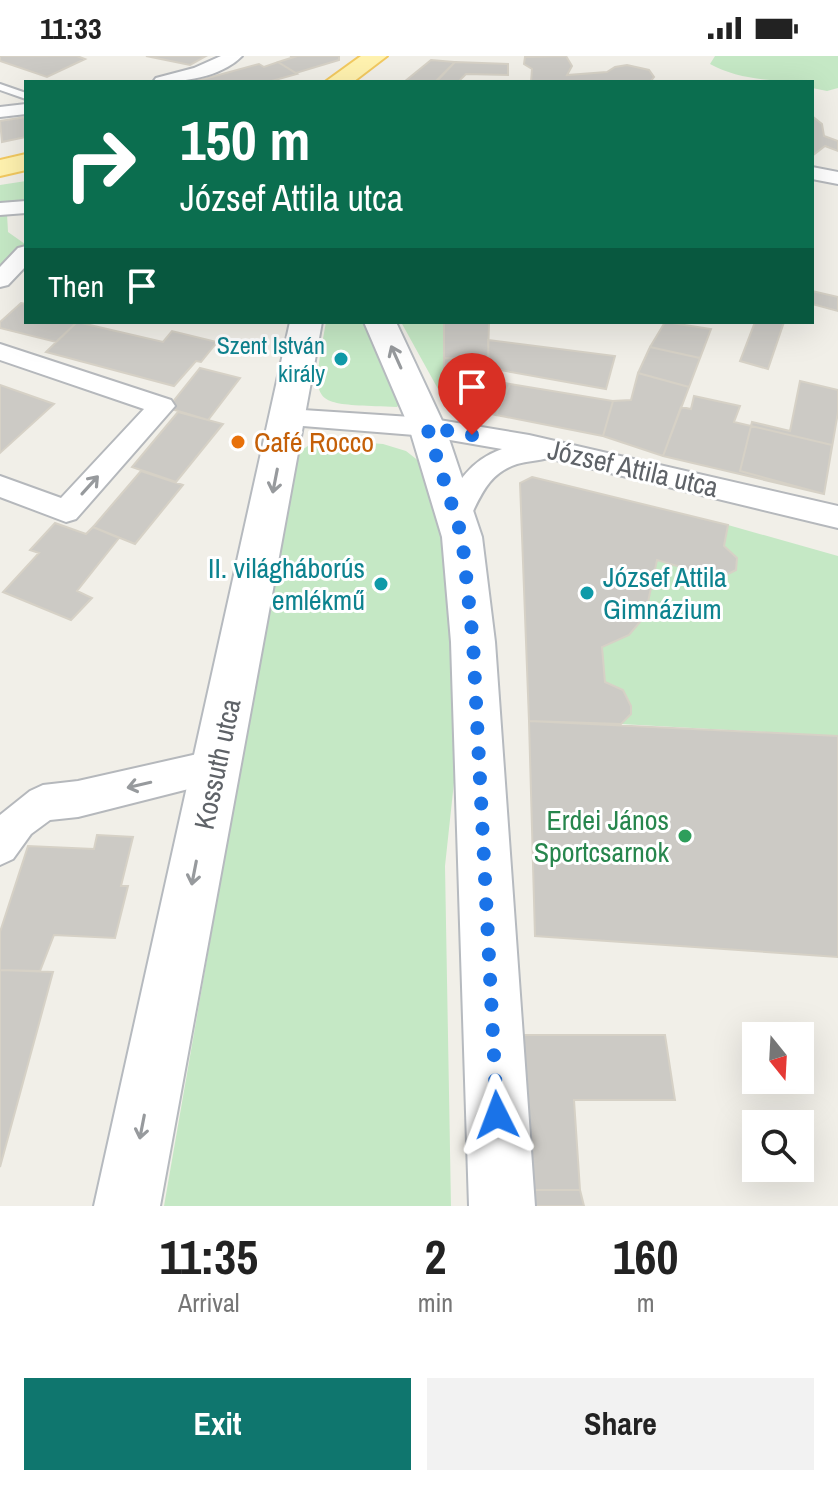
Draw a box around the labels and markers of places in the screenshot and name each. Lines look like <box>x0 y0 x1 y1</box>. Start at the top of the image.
place label: Szent István király <box>217 329 325 389</box>
marker: Szent István király <box>332 350 350 368</box>
pin <box>438 353 506 435</box>
place label: Café Rocco <box>254 423 374 461</box>
marker: Café Rocco <box>229 433 247 451</box>
place label: II. világháborús emlékmű <box>208 549 365 619</box>
place label: József Attila Gimnázium <box>603 558 727 628</box>
marker: II. világháborús emlékmű <box>372 575 390 593</box>
marker: József Attila Gimnázium <box>578 584 596 602</box>
place label: Erdei János Sportcsarnok <box>534 801 670 871</box>
marker: Erdei János Sportcsarnok <box>676 827 694 845</box>

